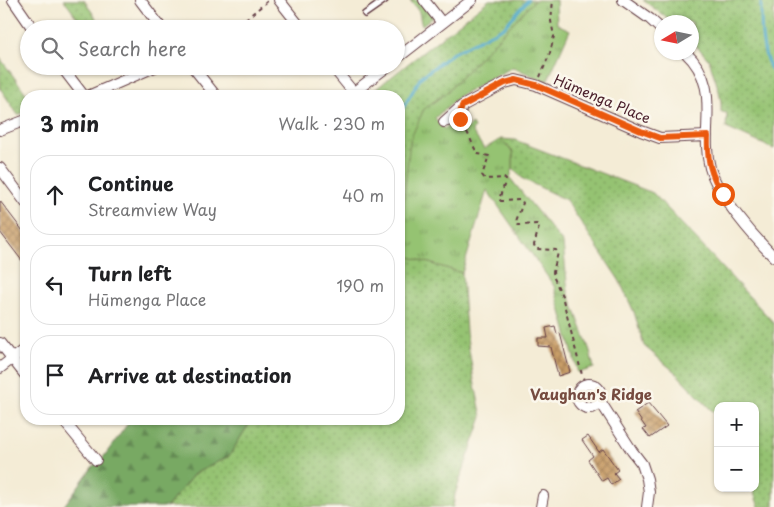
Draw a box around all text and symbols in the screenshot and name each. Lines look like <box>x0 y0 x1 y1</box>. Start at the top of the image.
north arrow <box>654 15 699 60</box>
search box <box>20 20 405 75</box>
icon: search <box>38 34 66 62</box>
text: Search here <box>78 34 187 62</box>
street label: Hūmenga Place <box>550 69 654 128</box>
text: 3 min <box>40 107 99 139</box>
route end <box>449 108 472 131</box>
text: Walk · 230 m <box>278 111 385 135</box>
text: Continue <box>88 169 174 197</box>
icon: ahead <box>41 181 69 209</box>
text: 40 m <box>342 183 384 207</box>
route start <box>712 183 735 206</box>
text: Streamview Way <box>88 197 217 221</box>
text: Turn left <box>88 259 172 287</box>
icon: left <box>41 271 69 299</box>
text: 190 m <box>336 273 384 297</box>
text: Hūmenga Place <box>88 287 206 311</box>
icon: arrive <box>41 361 69 389</box>
text: Arrive at destination <box>88 361 292 389</box>
district label: Vaughan's Ridge <box>530 382 652 405</box>
map controls <box>714 402 759 492</box>
button: + <box>714 402 759 447</box>
button: − <box>714 447 759 492</box>

